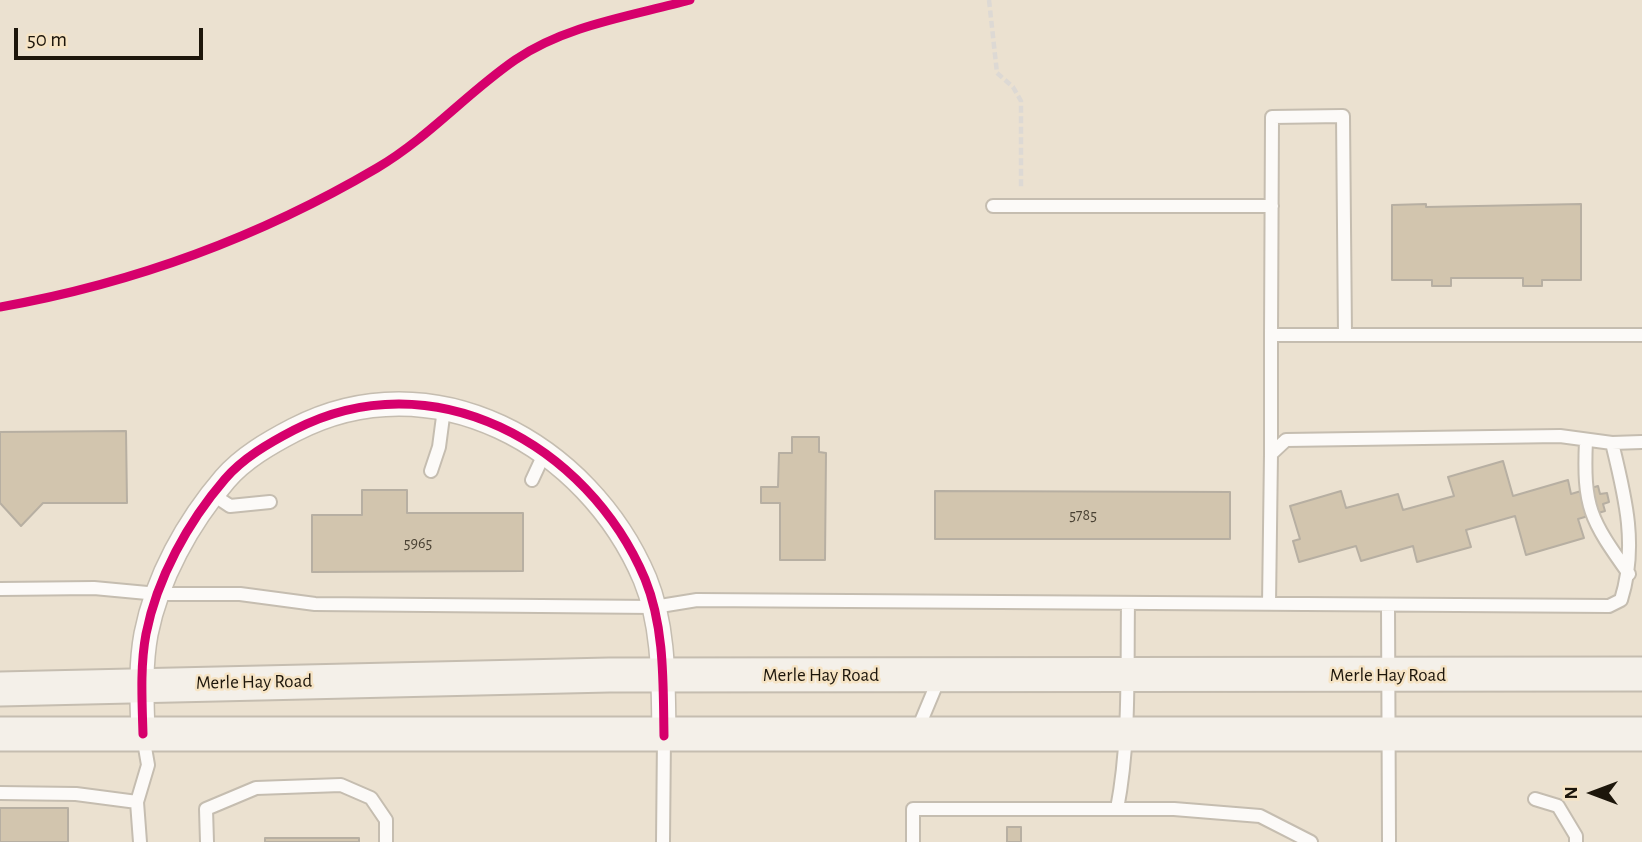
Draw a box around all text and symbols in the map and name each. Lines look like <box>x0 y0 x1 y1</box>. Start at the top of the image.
scale bar <box>18 14 206 58</box>
text: 50 m <box>27 29 67 50</box>
house number: 5785 <box>1069 505 1097 525</box>
house number: 5965 <box>404 533 432 553</box>
street label: Merle Hay Road <box>763 664 879 686</box>
street label: Merle Hay Road <box>1330 664 1446 686</box>
street label: Merle Hay Road <box>196 670 312 694</box>
north arrow <box>1558 758 1628 828</box>
text: N <box>1562 786 1581 800</box>

